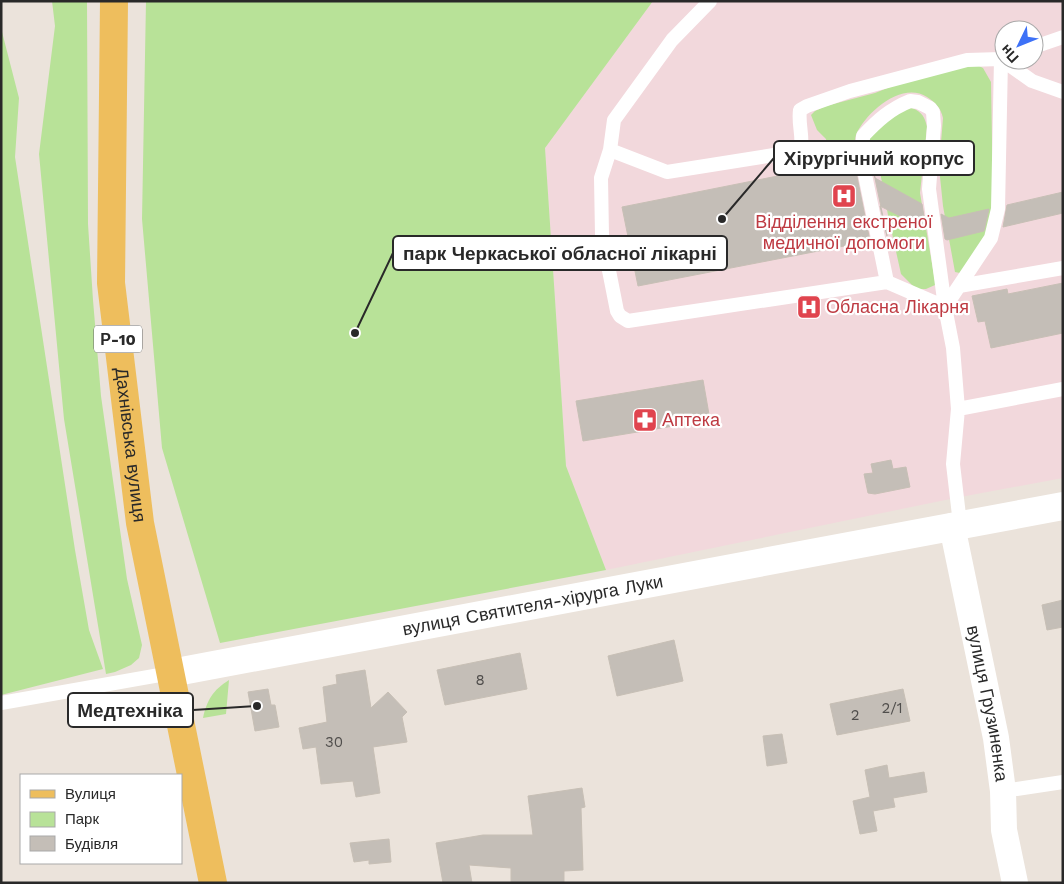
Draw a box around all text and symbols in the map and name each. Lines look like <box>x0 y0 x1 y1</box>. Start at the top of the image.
north arrow <box>994 20 1044 70</box>
text: Пн <box>997 42 1022 66</box>
callout: Хірургічний корпус <box>774 141 974 175</box>
text: Хірургічний корпус <box>784 147 965 170</box>
hospital icon: Відділення екстреної медичної допомоги <box>831 183 857 209</box>
place label: Відділення екстреної медичної допомоги <box>755 211 933 253</box>
callout: парк Черкаської обласної лікарні <box>393 236 727 270</box>
text: парк Черкаської обласної лікарні <box>403 242 717 265</box>
hospital icon: Обласна Лікарня <box>796 294 822 320</box>
place label: Обласна Лікарня <box>826 296 969 317</box>
road number: Р-10 <box>94 326 142 352</box>
street label: Дахнівська вулиця <box>111 366 151 523</box>
pharmacy icon: Аптека <box>632 407 658 433</box>
place label: Аптека <box>662 409 721 430</box>
street label: вулиця Святителя-хірурга Луки <box>401 570 665 639</box>
street label: вулиця Грузиненка <box>963 623 1013 784</box>
house number: 8 <box>475 671 485 689</box>
callout: Медтехніка <box>68 693 193 727</box>
text: Медтехніка <box>77 699 183 722</box>
house number: 2/1 <box>881 699 903 717</box>
house number: 2 <box>851 706 859 724</box>
house number: 30 <box>325 733 343 751</box>
legend <box>20 774 182 864</box>
text: Вулиця <box>65 785 116 803</box>
text: Парк <box>65 810 99 828</box>
text: Будівля <box>65 835 118 853</box>

